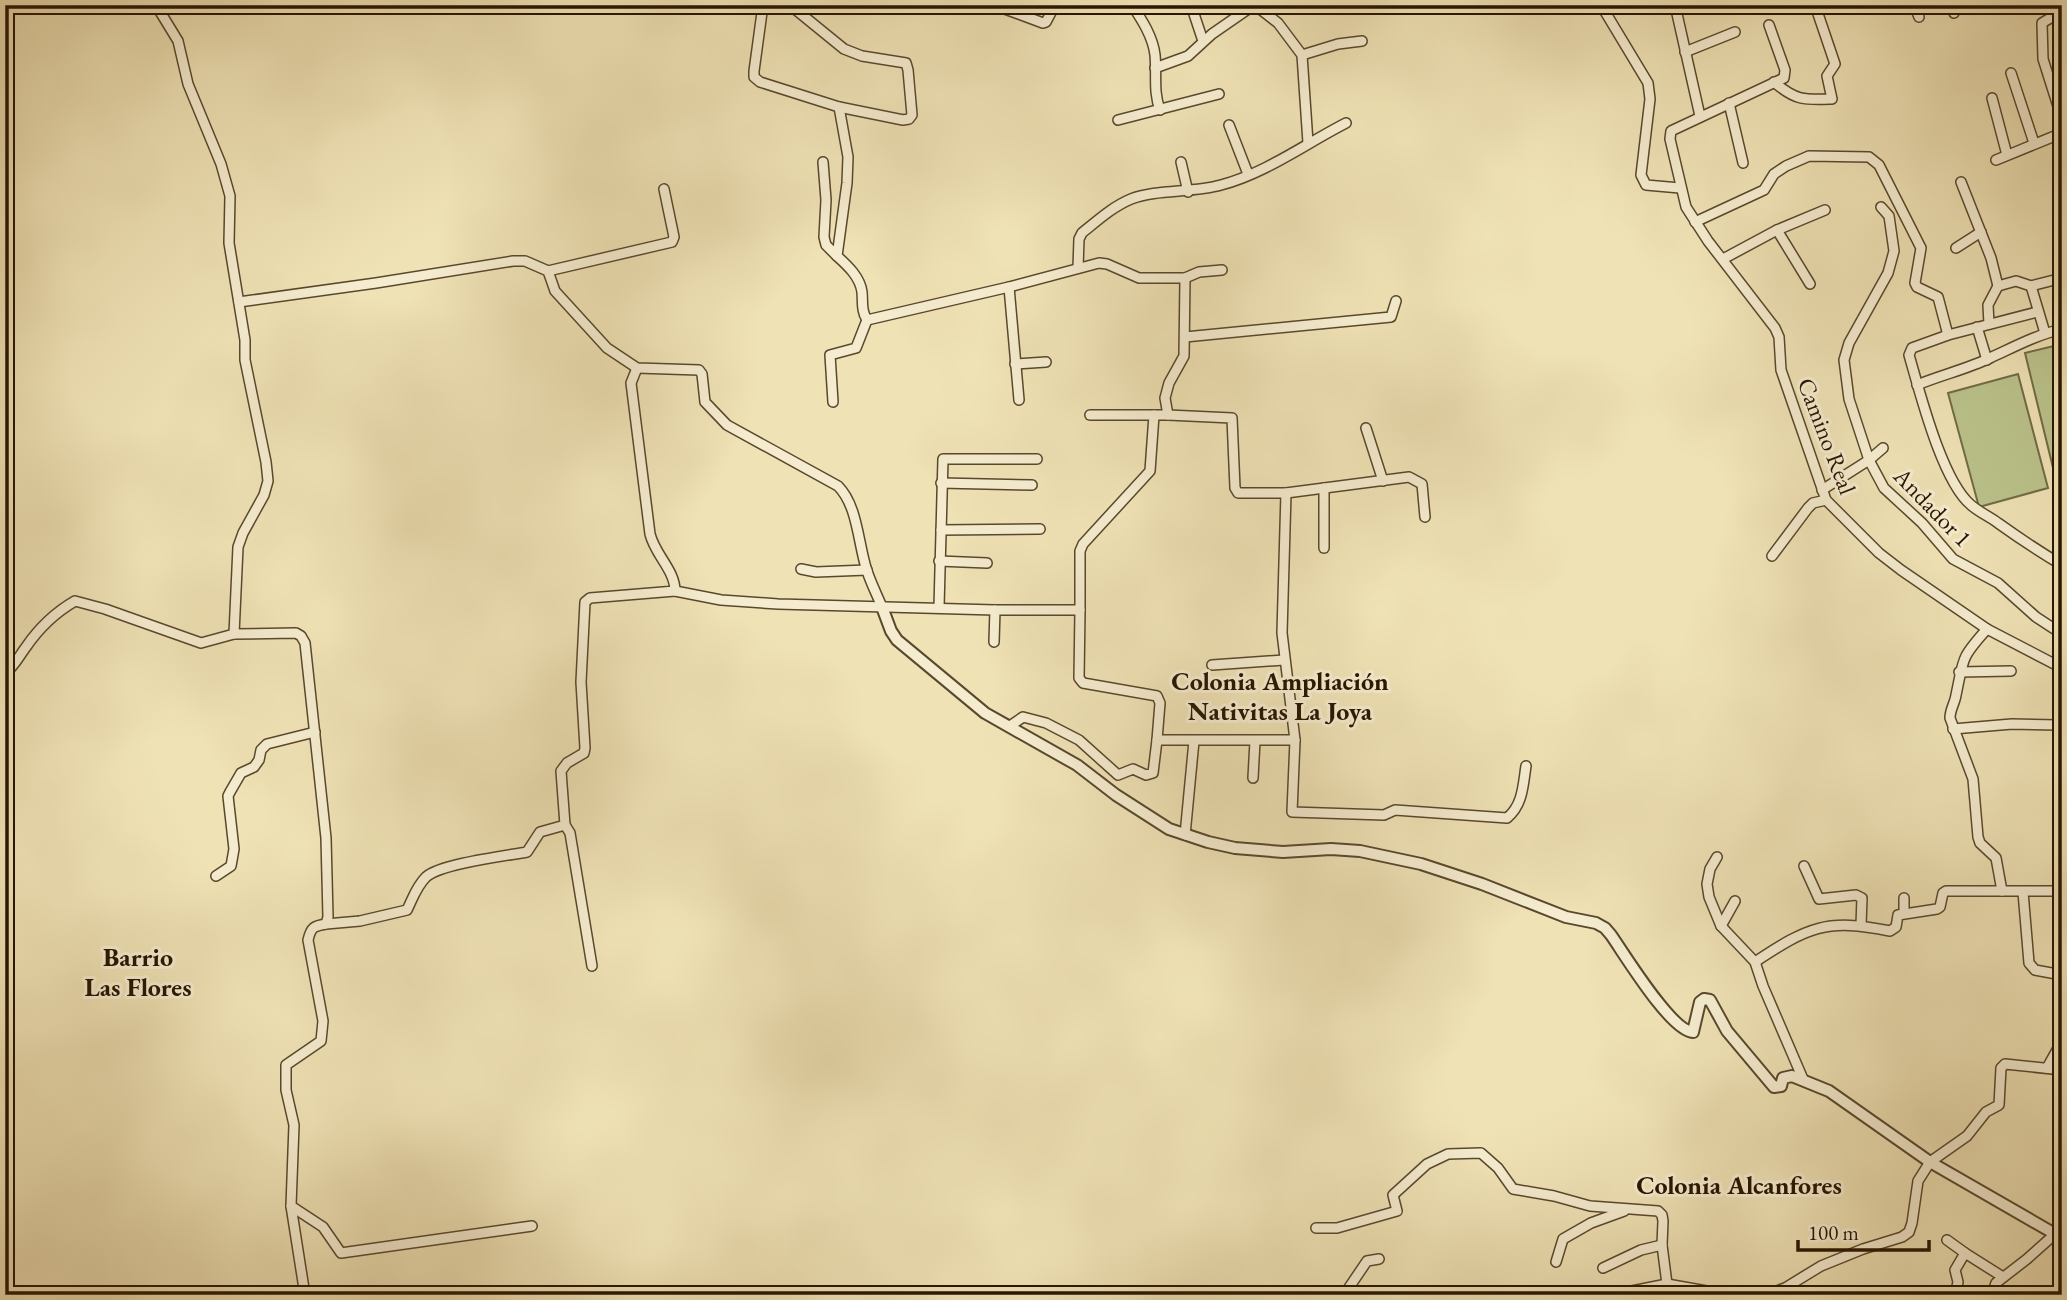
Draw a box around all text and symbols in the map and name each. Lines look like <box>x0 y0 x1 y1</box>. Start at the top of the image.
street label: Camino Real <box>1791 373 1863 499</box>
street label: Andador 1 <box>1887 460 1979 554</box>
district label: Colonia Ampliación Nativitas La Joya <box>1171 664 1389 728</box>
district label: Barrio Las Flores <box>84 940 192 1004</box>
district label: Colonia Alcanfores <box>1636 1168 1842 1202</box>
scale bar <box>1798 1209 1929 1253</box>
text: 100 m <box>1808 1219 1859 1246</box>

